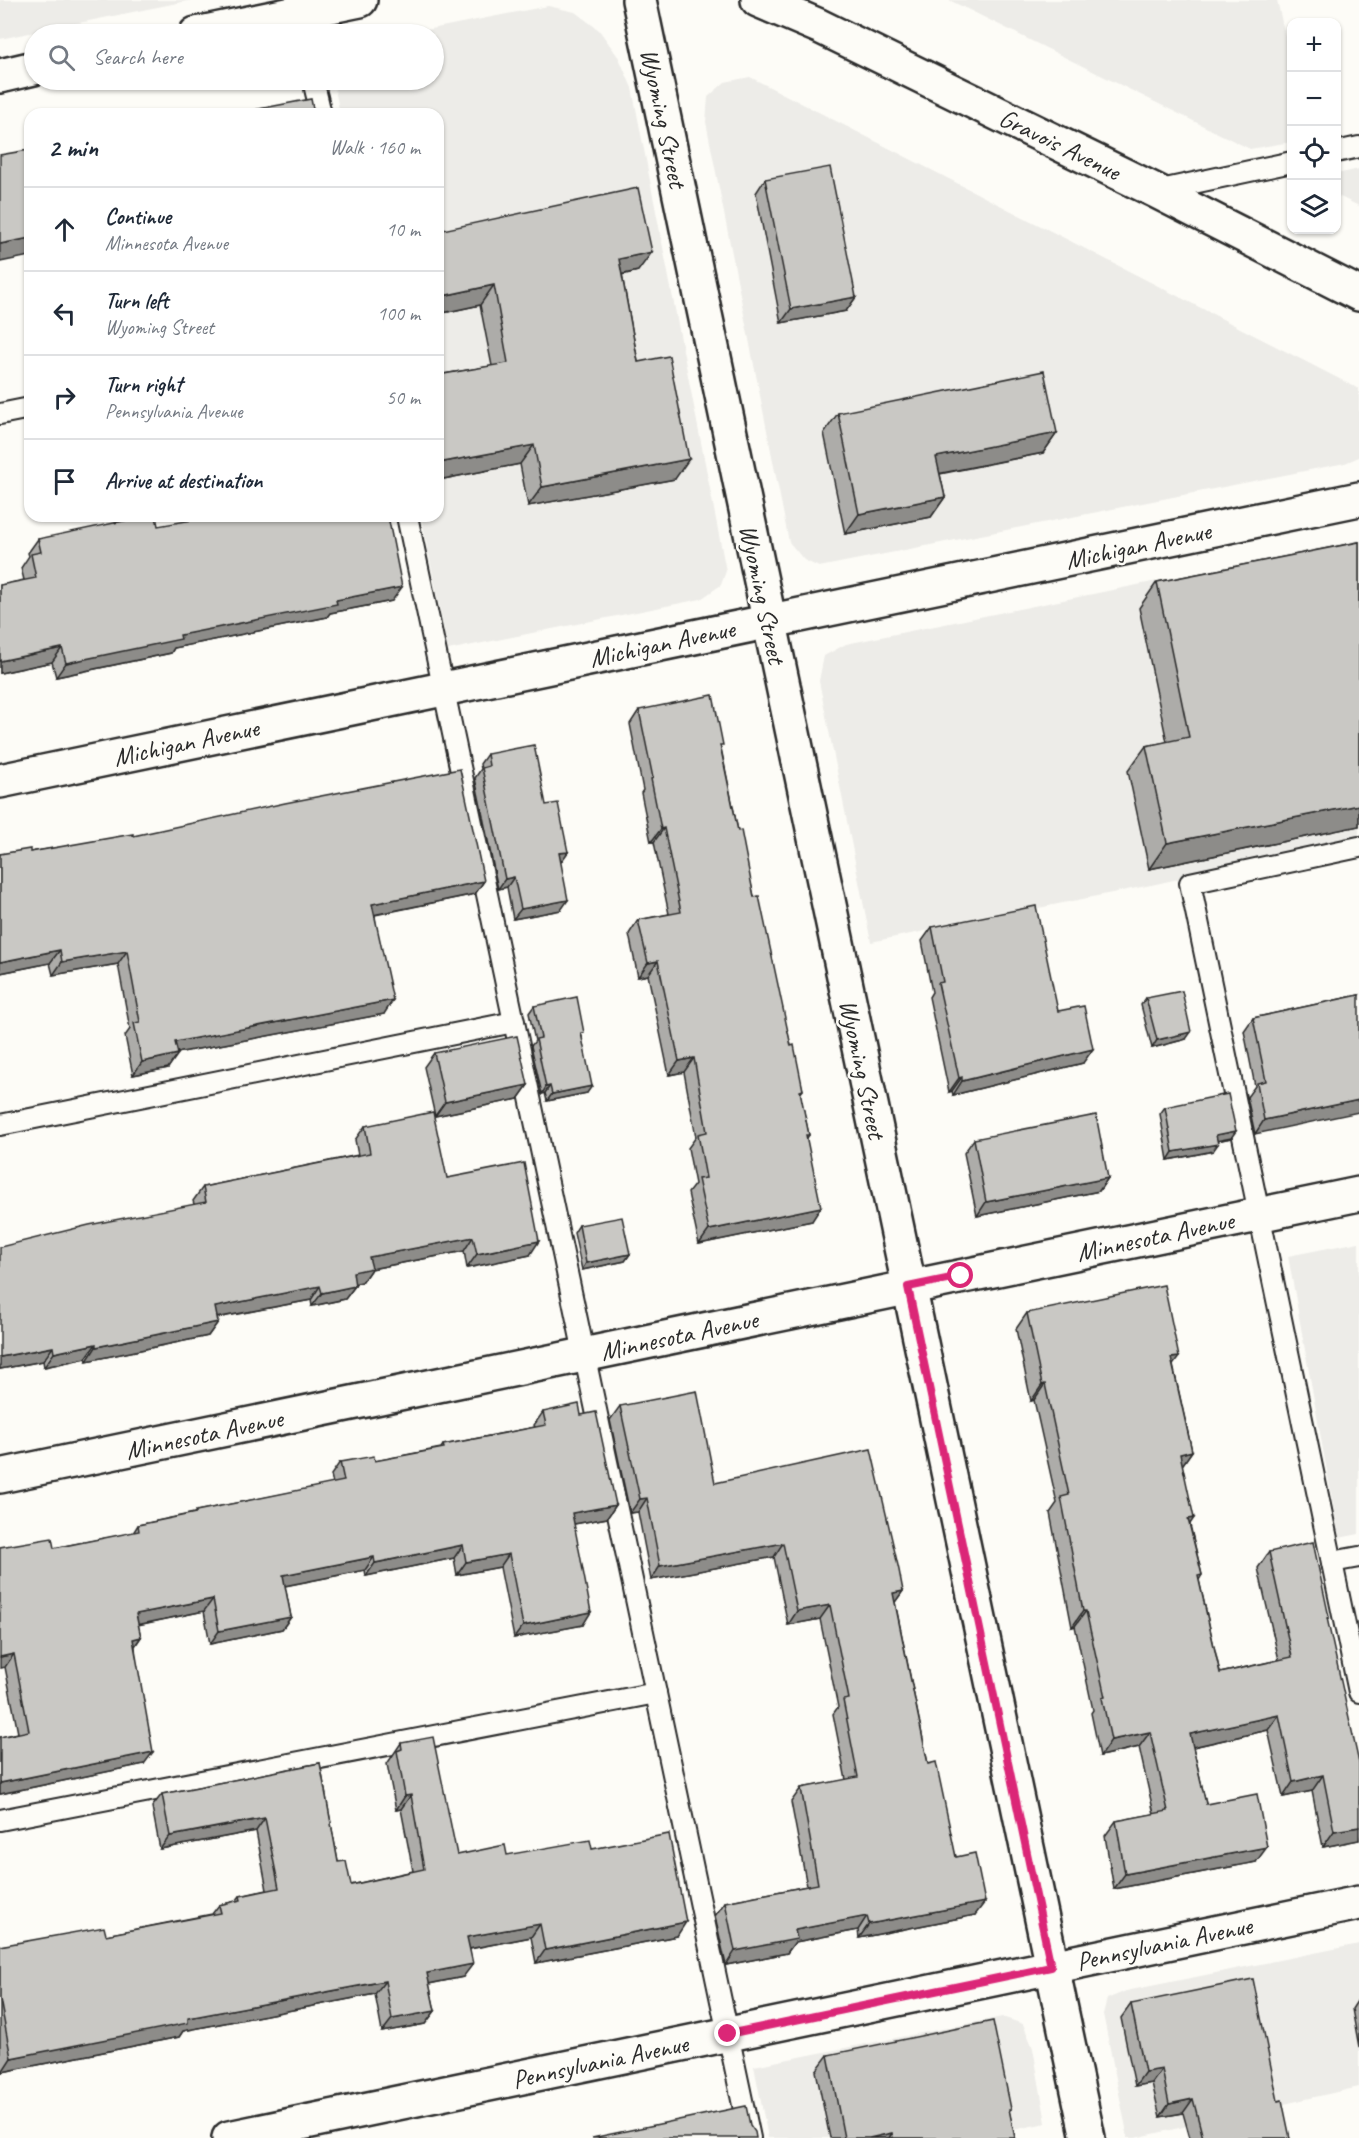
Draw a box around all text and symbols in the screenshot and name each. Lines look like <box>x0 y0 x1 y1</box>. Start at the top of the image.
map controls <box>1287 18 1341 234</box>
button: + <box>1287 18 1341 72</box>
search box <box>24 24 444 90</box>
icon: search <box>45 41 78 74</box>
text: Search here <box>93 43 183 71</box>
street label: Wyoming Street <box>633 46 695 193</box>
button: − <box>1287 72 1341 126</box>
street label: Gravois Avenue <box>994 101 1127 189</box>
button: locate <box>1287 126 1341 180</box>
text: 2 min <box>48 131 98 164</box>
text: Walk · 160 m <box>330 135 420 160</box>
button: layers <box>1287 180 1341 234</box>
text: Continue <box>105 203 171 231</box>
icon: ahead <box>48 213 81 246</box>
text: 10 m <box>386 217 420 242</box>
text: Minnesota Avenue <box>105 231 228 256</box>
text: Turn left <box>105 287 169 315</box>
icon: left <box>48 297 81 330</box>
text: 100 m <box>377 301 420 326</box>
text: Wyoming Street <box>105 315 214 340</box>
text: Turn right <box>105 371 182 399</box>
icon: right <box>48 381 81 414</box>
text: 50 m <box>386 385 420 410</box>
text: Pennsylvania Avenue <box>105 399 243 424</box>
icon: arrive <box>48 465 81 498</box>
text: Arrive at destination <box>105 467 262 495</box>
street label: Michigan Avenue <box>1063 514 1215 577</box>
street label: Wyoming Street <box>732 522 794 669</box>
street label: Michigan Avenue <box>587 612 739 675</box>
street label: Michigan Avenue <box>111 711 263 774</box>
street label: Wyoming Street <box>832 997 894 1144</box>
street label: Minnesota Avenue <box>1073 1203 1239 1269</box>
route start <box>947 1262 973 1288</box>
street label: Minnesota Avenue <box>597 1302 763 1368</box>
street label: Minnesota Avenue <box>122 1401 288 1467</box>
street label: Pennsylvania Avenue <box>1073 1908 1257 1978</box>
route end <box>714 2020 740 2046</box>
street label: Pennsylvania Avenue <box>509 2026 693 2096</box>

